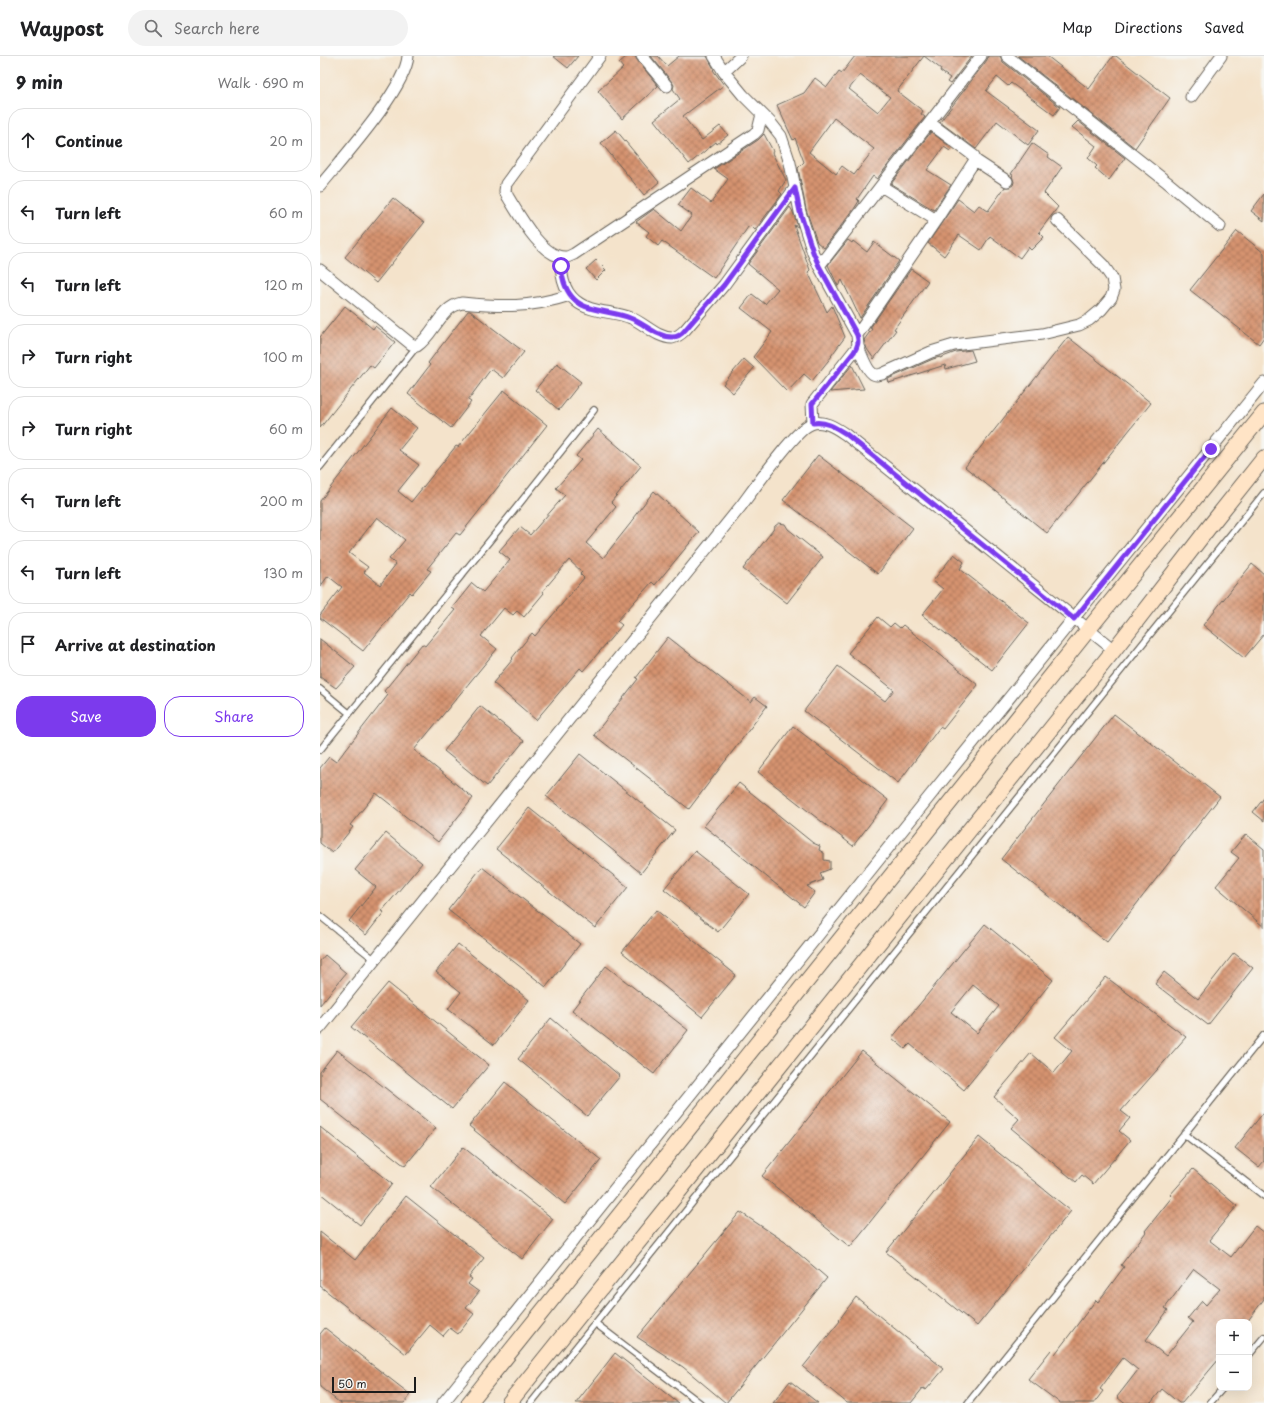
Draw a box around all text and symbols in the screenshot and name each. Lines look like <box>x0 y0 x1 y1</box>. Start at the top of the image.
search box <box>128 10 408 46</box>
text: Waypost <box>20 14 104 42</box>
text: Search here <box>174 16 260 39</box>
icon: search <box>142 17 164 39</box>
text: Map <box>1062 17 1092 38</box>
text: Directions <box>1114 17 1182 38</box>
text: Saved <box>1204 17 1244 38</box>
text: 9 min <box>16 69 63 95</box>
text: Walk · 690 m <box>218 73 304 92</box>
icon: ahead <box>17 129 39 151</box>
text: Continue <box>55 129 123 152</box>
text: 20 m <box>269 131 303 150</box>
icon: left <box>17 201 39 223</box>
text: Turn left <box>55 201 121 224</box>
text: 60 m <box>269 203 303 222</box>
route start <box>552 257 570 275</box>
icon: left <box>17 273 39 295</box>
text: Turn left <box>55 273 121 296</box>
text: 120 m <box>264 275 303 294</box>
icon: right <box>17 345 39 367</box>
text: Turn right <box>55 345 132 368</box>
text: 100 m <box>263 347 303 366</box>
icon: right <box>17 417 39 439</box>
text: Turn right <box>55 417 132 440</box>
text: 60 m <box>269 419 303 438</box>
route end <box>1202 440 1220 458</box>
icon: left <box>17 489 39 511</box>
text: Turn left <box>55 489 121 512</box>
text: 200 m <box>260 491 303 510</box>
icon: left <box>17 561 39 583</box>
text: Turn left <box>55 561 121 584</box>
text: 130 m <box>264 563 303 582</box>
icon: arrive <box>17 633 39 655</box>
text: Arrive at destination <box>55 633 216 656</box>
button: Save <box>16 696 156 737</box>
button: Share <box>164 696 304 737</box>
map controls <box>1216 1319 1252 1391</box>
button: + <box>1216 1319 1252 1355</box>
button: − <box>1216 1355 1252 1391</box>
scale bar <box>332 1375 416 1394</box>
text: 50 m <box>338 1375 367 1392</box>

